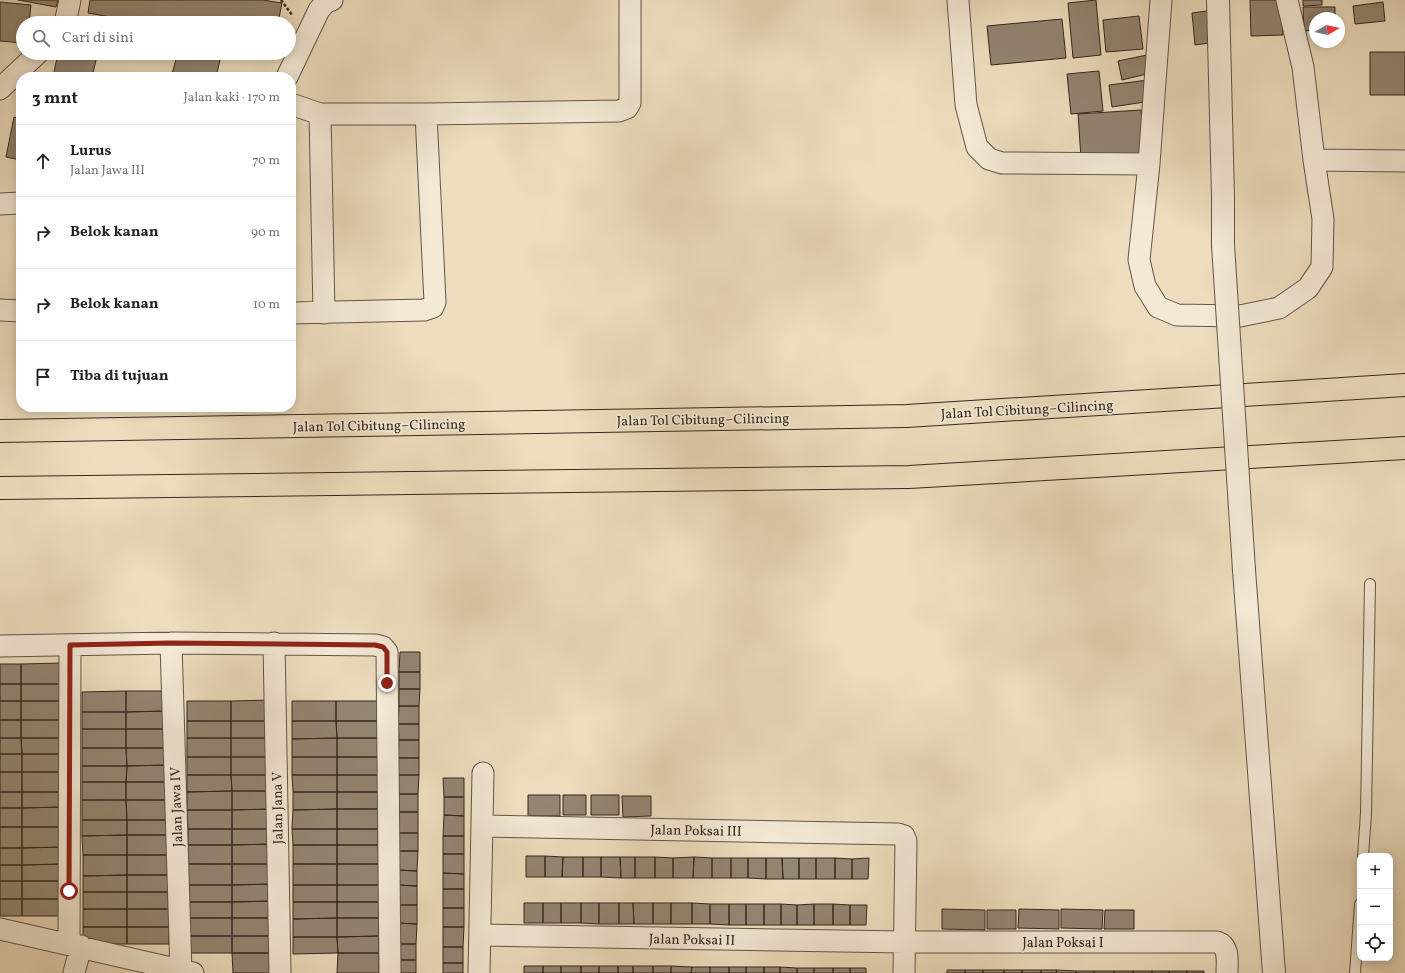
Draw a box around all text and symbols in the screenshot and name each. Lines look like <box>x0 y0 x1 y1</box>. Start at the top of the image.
north arrow <box>1309 12 1345 48</box>
search box <box>16 16 296 60</box>
icon: search <box>30 27 52 49</box>
text: Cari di sini <box>62 28 133 49</box>
text: 3 mnt <box>32 87 78 110</box>
text: Jalan kaki · 170 m <box>183 89 280 107</box>
text: Lurus <box>70 141 111 162</box>
icon: ahead <box>32 150 54 172</box>
text: 70 m <box>252 152 280 170</box>
text: Jalan Jawa III <box>70 162 145 180</box>
icon: right <box>32 222 54 244</box>
text: Belok kanan <box>70 222 159 243</box>
text: 90 m <box>251 224 280 242</box>
icon: right <box>32 294 54 316</box>
text: Belok kanan <box>70 294 159 315</box>
text: 10 m <box>253 296 280 314</box>
icon: arrive <box>32 366 54 388</box>
text: Tiba di tujuan <box>70 366 169 387</box>
street label: Jalan Tol Cibitung–Cilincing <box>940 396 1114 425</box>
street label: Jalan Tol Cibitung–Cilincing <box>616 409 790 432</box>
street label: Jalan Tol Cibitung–Cilincing <box>292 415 466 438</box>
route end <box>378 674 396 692</box>
street label: Jalan Jawa IV <box>167 766 188 847</box>
street label: Jalan Jana V <box>268 771 289 845</box>
street label: Jalan Poksai III <box>650 821 742 842</box>
map controls <box>1357 853 1393 961</box>
button: + <box>1357 853 1393 889</box>
route start <box>60 882 78 900</box>
button: − <box>1357 889 1393 925</box>
button: locate <box>1357 925 1393 961</box>
street label: Jalan Poksai II <box>649 930 735 951</box>
street label: Jalan Poksai I <box>1022 934 1104 953</box>

